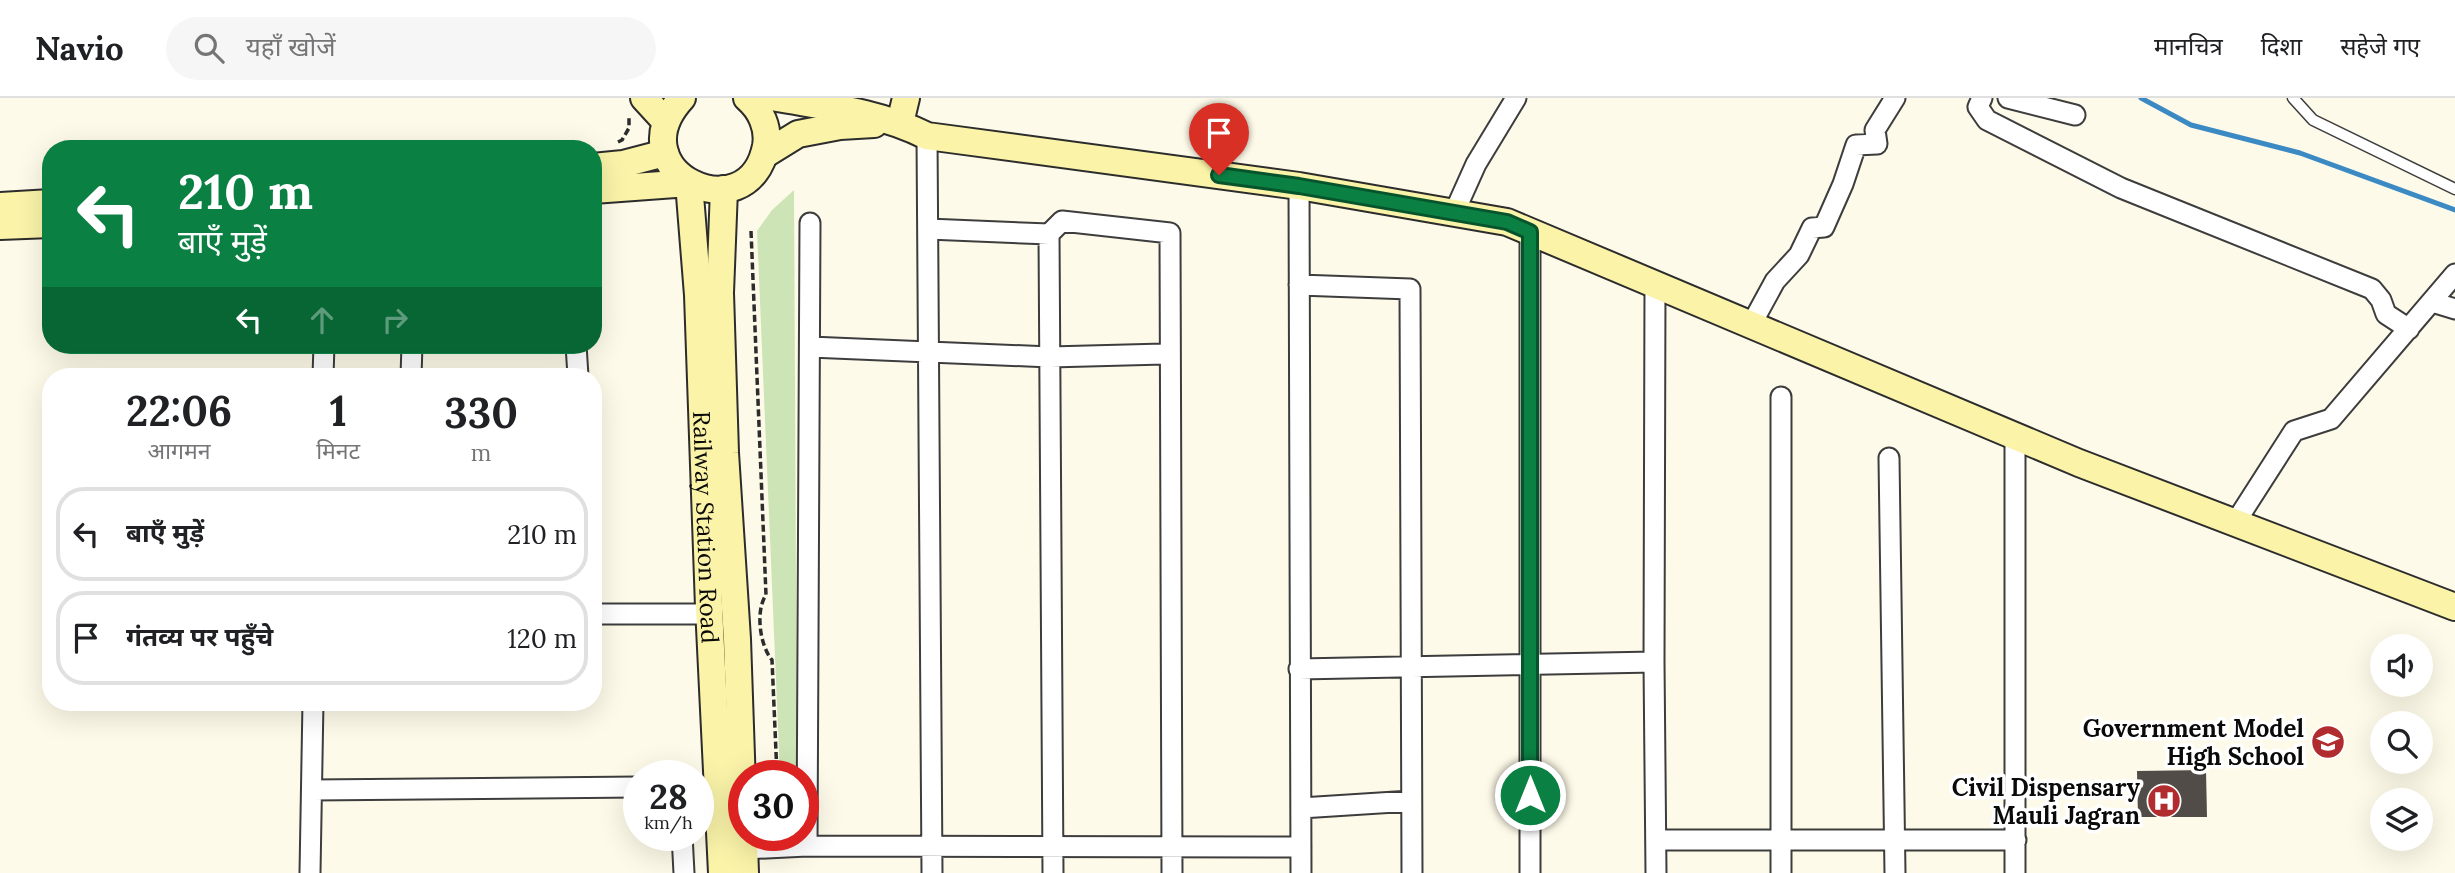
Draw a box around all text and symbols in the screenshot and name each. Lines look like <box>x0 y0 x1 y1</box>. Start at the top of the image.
search box <box>166 17 656 80</box>
text: Navio <box>35 27 124 69</box>
icon: search <box>190 29 228 67</box>
text: यहाँ खोजें <box>246 30 336 63</box>
text: मानचित्र <box>2154 31 2223 62</box>
text: दिशा <box>2261 31 2302 62</box>
text: सहेजे गए <box>2340 31 2420 62</box>
pin <box>1189 103 1249 175</box>
icon: arrive <box>1200 114 1238 152</box>
text: 210 m <box>178 160 313 222</box>
icon: left <box>63 168 154 259</box>
text: बाएँ मुड़ें <box>178 221 267 262</box>
icon: left <box>230 301 268 339</box>
icon: ahead <box>303 301 341 339</box>
icon: right <box>376 301 414 339</box>
text: 22:06 <box>126 384 232 438</box>
text: 1 <box>330 384 347 438</box>
text: 330 <box>444 386 518 440</box>
street label: Railway Station Road <box>687 411 726 644</box>
text: आगमन <box>148 436 211 465</box>
text: मिनट <box>316 436 360 465</box>
text: m <box>471 438 491 467</box>
icon: left <box>67 515 105 553</box>
text: बाएँ मुड़ें <box>126 516 204 549</box>
text: 210 m <box>507 518 577 551</box>
icon: arrive <box>67 619 105 657</box>
text: गंतव्य पर पहुँचे <box>126 620 273 653</box>
text: 120 m <box>507 622 577 655</box>
map controls <box>2370 634 2433 851</box>
button: sound <box>2370 634 2433 697</box>
button: search <box>2370 711 2433 774</box>
place label: Government Model High School <box>2083 713 2304 772</box>
school or university icon: Government Model High School <box>2309 723 2347 761</box>
position arrow <box>1493 758 1567 832</box>
speed limit sign: 30 <box>728 760 819 851</box>
place label: Civil Dispensary Mauli Jagran <box>1952 772 2141 831</box>
text: 28 <box>649 774 688 819</box>
hospital icon: Civil Dispensary Mauli Jagran <box>2145 782 2183 820</box>
button: layers <box>2370 788 2433 851</box>
text: km/h <box>644 811 693 834</box>

